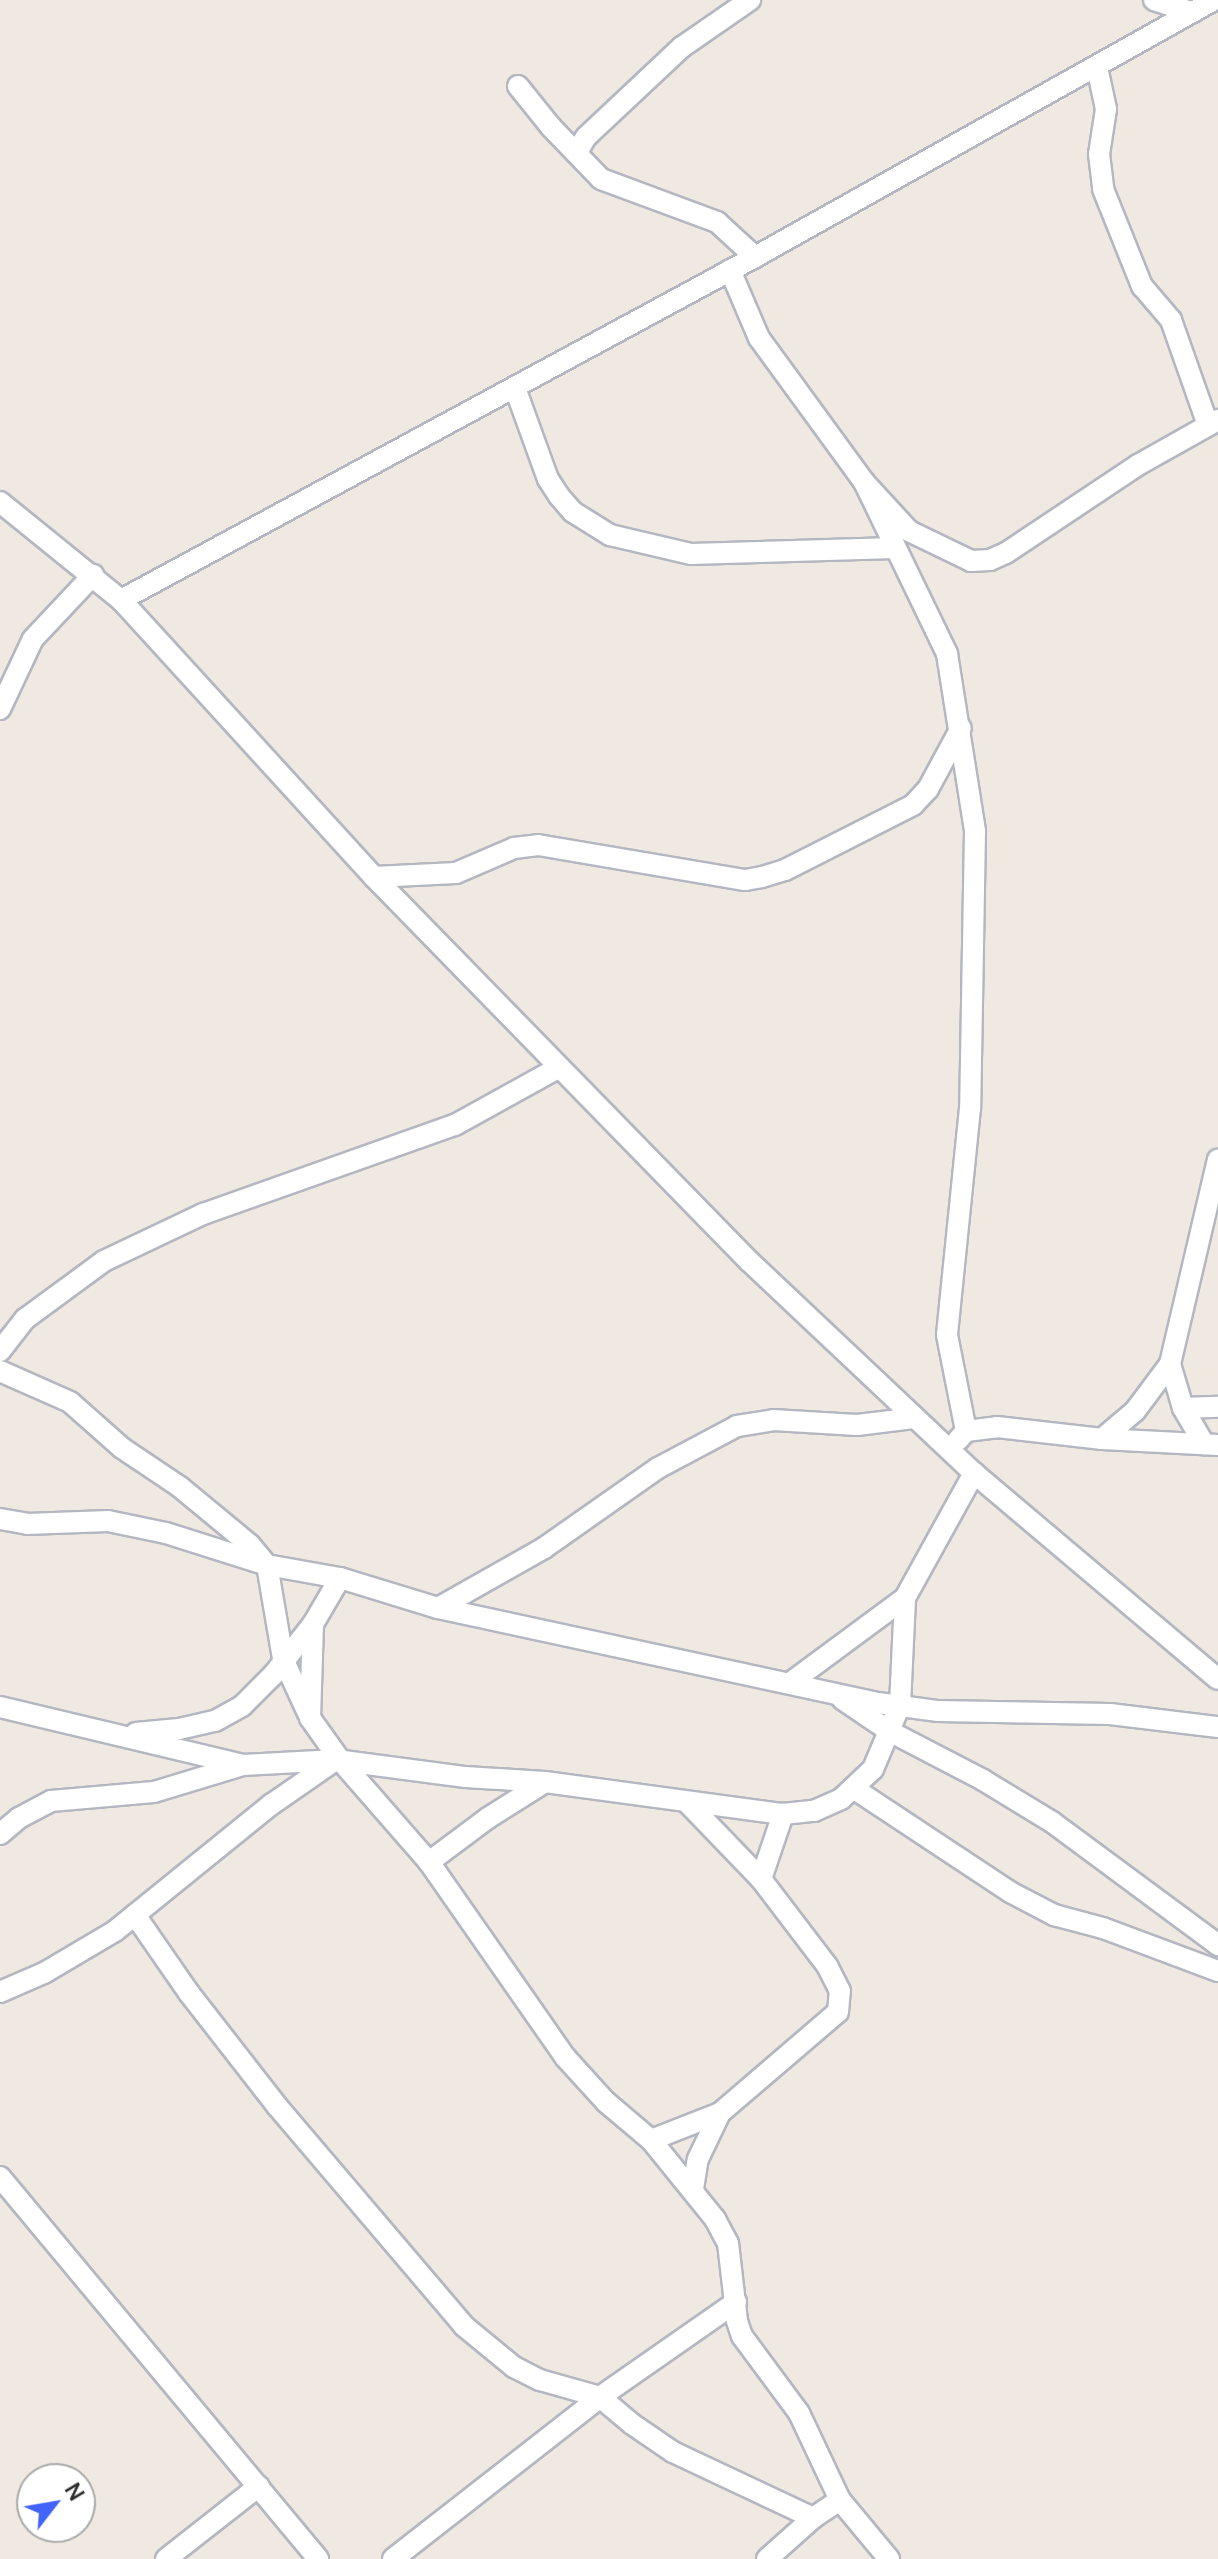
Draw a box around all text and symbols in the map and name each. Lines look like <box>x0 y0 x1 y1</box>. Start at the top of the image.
north arrow <box>16 2463 96 2543</box>
text: N <box>58 2477 92 2506</box>

